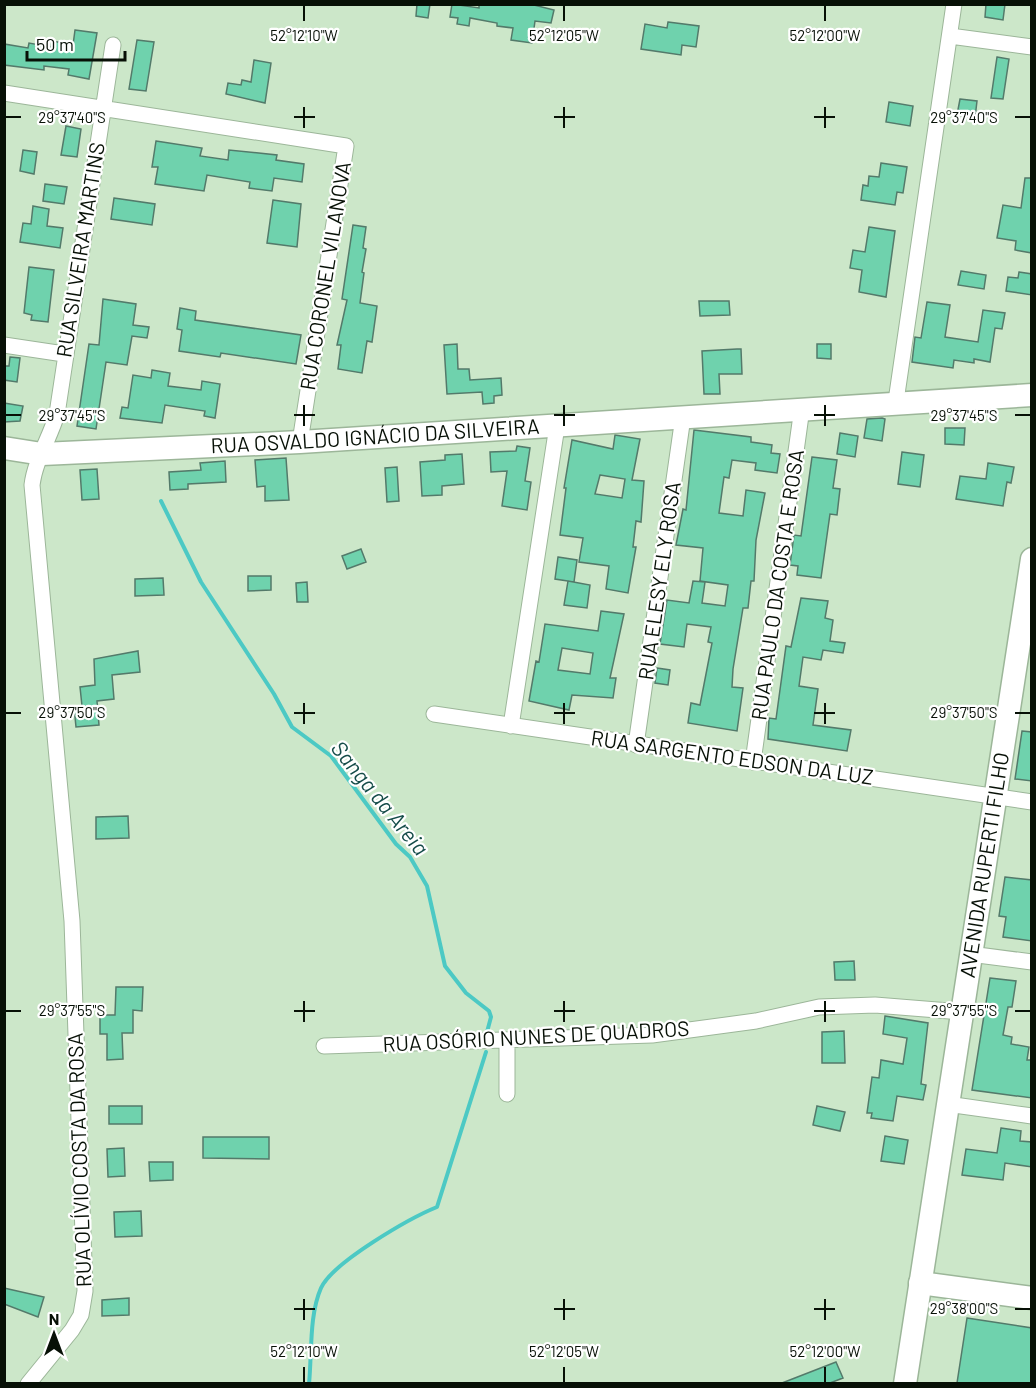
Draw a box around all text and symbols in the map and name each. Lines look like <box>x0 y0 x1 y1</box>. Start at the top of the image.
scale bar <box>27 24 124 62</box>
text: 52°12'10"W <box>270 26 338 44</box>
text: 52°12'05"W <box>529 26 599 44</box>
text: 52°12'00"W <box>790 26 860 44</box>
text: 50 m <box>36 33 74 55</box>
text: 29°37'40"S <box>38 108 106 126</box>
text: 29°37'40"S <box>930 108 998 126</box>
street label: RUA SILVEIRA MARTINS <box>50 140 109 359</box>
street label: RUA CORONEL VILANOVA <box>294 159 355 392</box>
text: 29°37'45"S <box>39 406 105 424</box>
text: 29°37'45"S <box>931 406 997 424</box>
street label: RUA OSVALDO IGNÁCIO DA SILVEIRA <box>210 413 540 457</box>
street label: RUA PAULO DA COSTA E ROSA <box>745 448 808 722</box>
street label: RUA ELESY ELY ROSA <box>632 480 685 682</box>
text: 29°37'50"S <box>38 703 106 721</box>
text: 29°37'50"S <box>930 703 998 721</box>
street label: RUA SARGENTO EDSON DA LUZ <box>589 724 875 789</box>
water label: Sanga da Areia <box>327 735 435 860</box>
street label: AVENIDA RUPERTI FILHO <box>954 750 1013 979</box>
text: 29°37'55"S <box>39 1001 105 1019</box>
text: 29°37'55"S <box>931 1001 997 1019</box>
street label: RUA OSÓRIO NUNES DE QUADROS <box>382 1015 690 1056</box>
street label: RUA OLÍVIO COSTA DA ROSA <box>62 1032 95 1288</box>
text: 29°38'00"S <box>930 1299 998 1317</box>
north arrow <box>24 1304 84 1364</box>
text: N <box>49 1309 59 1328</box>
text: 52°12'10"W <box>270 1342 338 1360</box>
text: 52°12'05"W <box>529 1342 599 1360</box>
text: 52°12'00"W <box>790 1342 860 1360</box>

